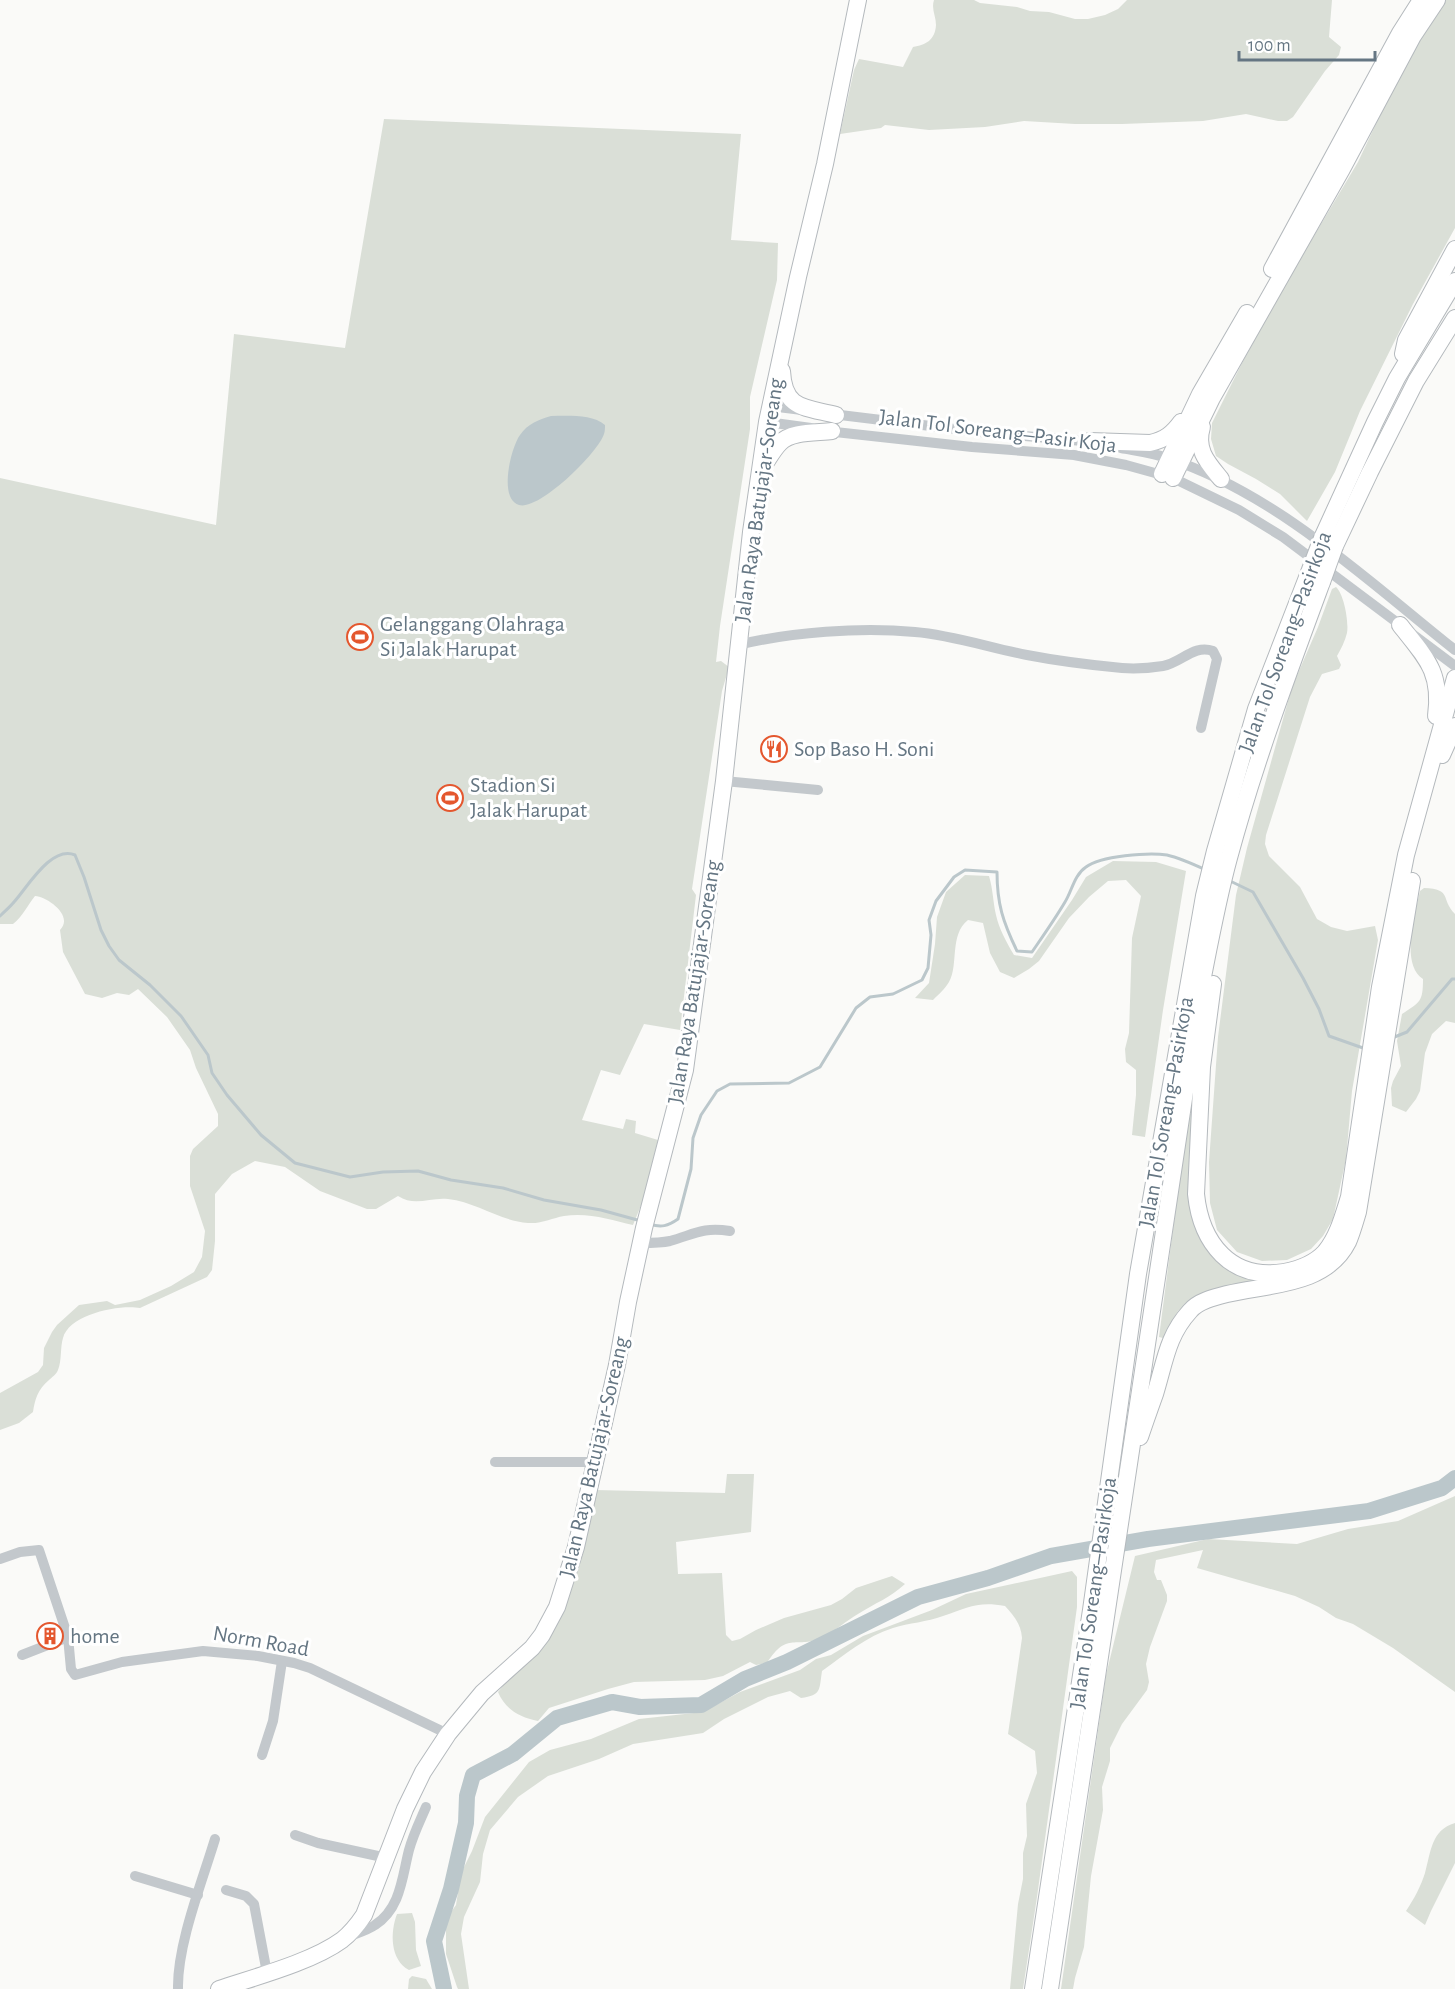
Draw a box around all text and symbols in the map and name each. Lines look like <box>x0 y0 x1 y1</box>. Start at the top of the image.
scale bar <box>1239 24 1376 62</box>
text: 100 m <box>1248 37 1291 55</box>
street label: Jalan Raya Batujajar-Soreang <box>731 376 787 623</box>
street label: Jalan Tol Soreang–Pasir Koja <box>878 406 1118 456</box>
street label: Jalan Tol Soreang–Pasirkoja <box>1235 528 1335 756</box>
place label: Gelanggang Olahraga Si Jalak Harupat <box>380 613 565 660</box>
sports icon: Gelanggang Olahraga Si Jalak Harupat <box>345 622 375 652</box>
restaurant icon: Sop Baso H. Soni <box>759 734 789 764</box>
place label: Sop Baso H. Soni <box>794 738 934 760</box>
place label: Stadion Si Jalak Harupat <box>470 774 587 821</box>
sports icon: Stadion Si Jalak Harupat <box>435 783 465 813</box>
street label: Jalan Raya Batujajar-Soreang <box>664 858 724 1105</box>
street label: Jalan Tol Soreang–Pasirkoja <box>1135 995 1197 1229</box>
street label: Jalan Raya Batujajar-Soreang <box>556 1334 632 1579</box>
street label: Jalan Tol Soreang–Pasirkoja <box>1066 1476 1120 1710</box>
building icon: home <box>35 1621 65 1651</box>
street label: Norm Road <box>211 1622 311 1660</box>
place label: home <box>70 1625 120 1647</box>

